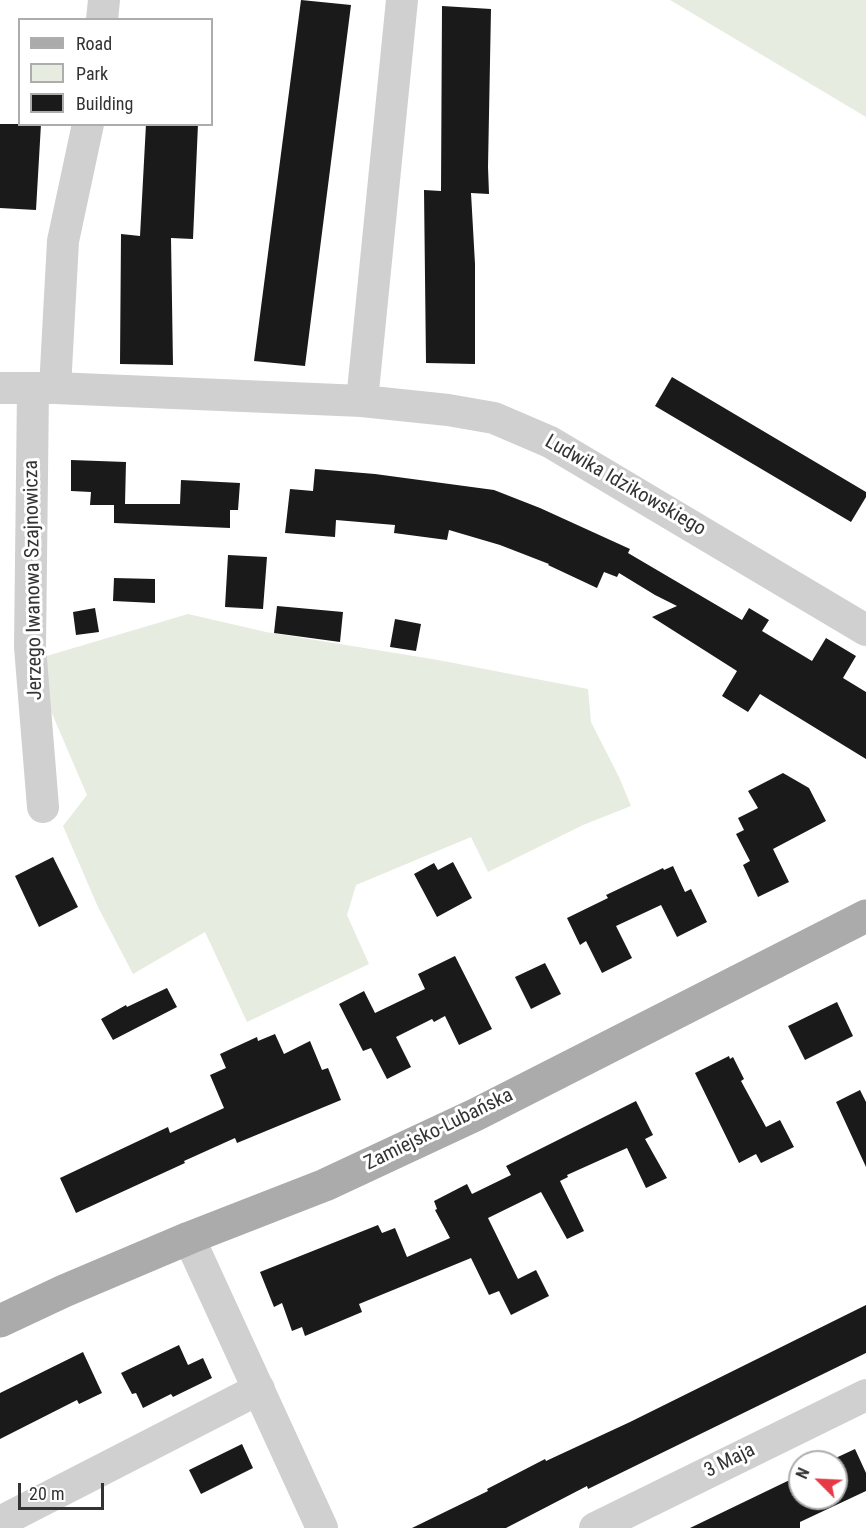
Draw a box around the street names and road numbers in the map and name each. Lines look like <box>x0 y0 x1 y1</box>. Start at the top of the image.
street label: Ludwika Idzikowskiego <box>540 430 710 542</box>
street label: Jerzego Iwanowa Szajnowicza <box>20 460 48 700</box>
street label: Zamiejsko-Lubańska <box>361 1084 517 1176</box>
street label: 3 Maja <box>701 1439 759 1483</box>

